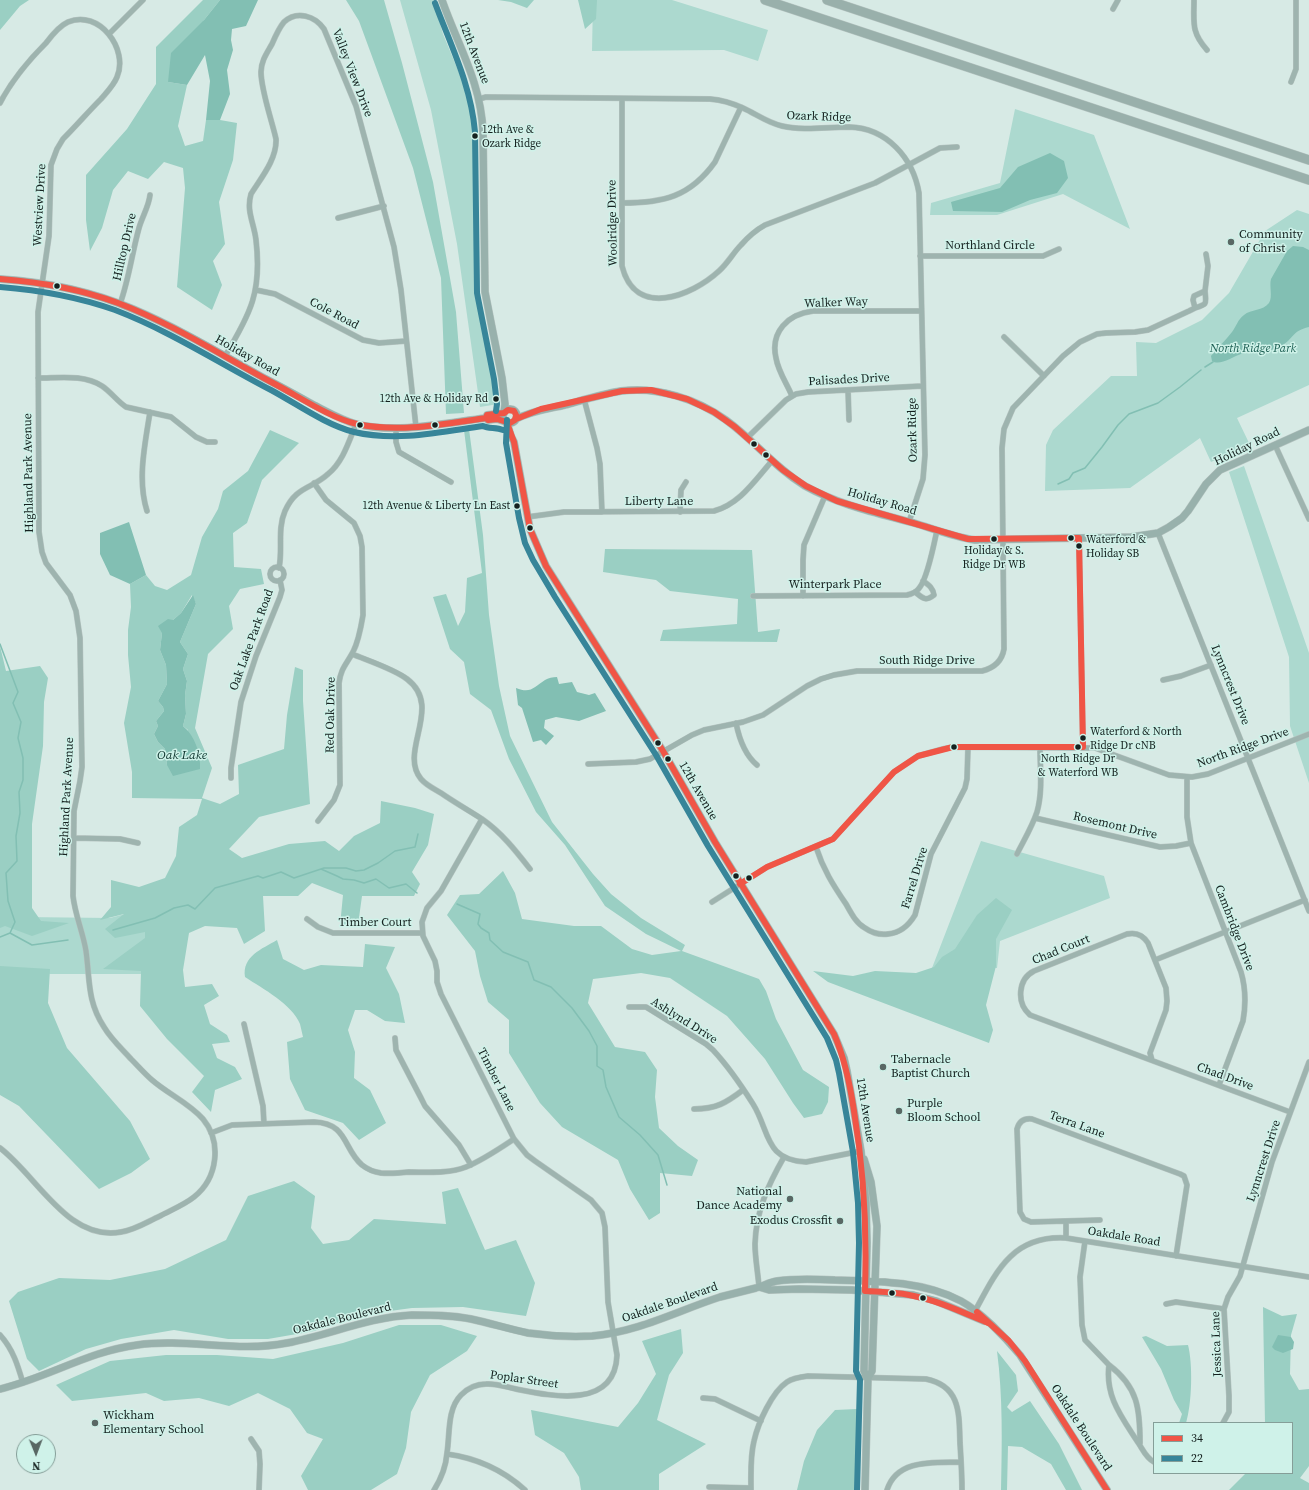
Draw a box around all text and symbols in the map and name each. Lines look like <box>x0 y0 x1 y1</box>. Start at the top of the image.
street label: 12th Avenue <box>456 20 492 86</box>
street label: Valley View Drive <box>329 27 375 119</box>
street label: Ozark Ridge <box>786 109 852 125</box>
place label: 12th Ave & Ozark Ridge <box>482 123 541 149</box>
marker: 12th Ave & Ozark Ridge <box>470 131 480 141</box>
street label: Westview Drive <box>31 163 49 247</box>
street label: Woolridge Drive <box>605 180 621 266</box>
street label: Hilltop Drive <box>110 212 140 282</box>
place label: Community of Christ <box>1239 228 1303 256</box>
marker: Community of Christ <box>1226 237 1236 247</box>
street label: Northland Circle <box>945 239 1035 253</box>
unlabelled marker <box>52 281 62 291</box>
street label: Cole Road <box>307 295 361 333</box>
street label: Walker Way <box>804 295 868 311</box>
street label: Holiday Road <box>212 332 282 380</box>
park label: North Ridge Park <box>1210 342 1296 356</box>
street label: Palisades Drive <box>808 371 890 389</box>
place label: 12th Ave & Holiday Rd <box>380 392 488 406</box>
marker: 12th Ave & Holiday Rd <box>491 394 501 404</box>
street label: Ozark Ridge <box>905 398 921 462</box>
street label: Highland Park Avenue <box>21 413 37 533</box>
unlabelled marker <box>355 420 365 430</box>
unlabelled marker <box>430 420 440 430</box>
street label: Holiday Road <box>1212 425 1282 469</box>
unlabelled marker <box>749 439 759 449</box>
unlabelled marker <box>761 450 771 460</box>
street label: Holiday Road <box>846 485 918 519</box>
street label: Liberty Lane <box>625 495 693 509</box>
place label: 12th Avenue & Liberty Ln East <box>362 499 510 513</box>
marker: 12th Avenue & Liberty Ln East <box>512 501 522 511</box>
unlabelled marker <box>525 523 535 533</box>
unlabelled marker <box>1066 533 1076 543</box>
place label: Waterford & Holiday SB <box>1086 533 1146 559</box>
marker: Holiday & S. Ridge Dr WB <box>989 534 999 544</box>
marker: Waterford & Holiday SB <box>1074 541 1084 551</box>
place label: Holiday & S. Ridge Dr WB <box>963 544 1025 570</box>
street label: Winterpark Place <box>788 578 882 592</box>
street label: Oak Lake Park Road <box>227 587 277 693</box>
street label: Lynncrest Drive <box>1207 643 1253 727</box>
street label: South Ridge Drive <box>879 654 975 668</box>
street label: Red Oak Drive <box>323 677 339 753</box>
place label: Waterford & North Ridge Dr cNB <box>1090 725 1182 751</box>
street label: North Ridge Drive <box>1195 725 1291 771</box>
marker: Waterford & North Ridge Dr cNB <box>1078 733 1088 743</box>
street label: Highland Park Avenue <box>57 737 77 857</box>
unlabelled marker <box>653 738 663 748</box>
unlabelled marker <box>949 742 959 752</box>
marker: North Ridge Dr & Waterford WB <box>1073 742 1083 752</box>
water label: Oak Lake <box>157 748 207 764</box>
place label: North Ridge Dr & Waterford WB <box>1038 752 1118 778</box>
unlabelled marker <box>663 754 673 764</box>
street label: 12th Avenue <box>675 759 721 823</box>
street label: Rosemont Drive <box>1072 809 1158 843</box>
street label: Farrel Drive <box>899 845 931 911</box>
unlabelled marker <box>731 871 741 881</box>
unlabelled marker <box>744 873 754 883</box>
street label: Cambridge Drive <box>1211 883 1257 973</box>
street label: Timber Court <box>339 916 411 930</box>
street label: Chad Court <box>1030 932 1092 968</box>
street label: Ashlynd Drive <box>648 995 720 1047</box>
street label: Timber Lane <box>474 1046 518 1114</box>
place label: Tabernacle Baptist Church <box>891 1053 970 1081</box>
street label: Chad Drive <box>1195 1060 1255 1094</box>
marker: Tabernacle Baptist Church <box>878 1062 888 1072</box>
street label: 12th Avenue <box>853 1077 877 1143</box>
place label: Purple Bloom School <box>907 1097 980 1125</box>
marker: Purple Bloom School <box>894 1106 904 1116</box>
street label: Terra Lane <box>1047 1108 1107 1142</box>
street label: Lynncrest Drive <box>1244 1118 1284 1204</box>
place label: National Dance Academy <box>696 1185 782 1213</box>
marker: National Dance Academy <box>785 1194 795 1204</box>
place label: Exodus Crossfit <box>750 1214 832 1228</box>
marker: Exodus Crossfit <box>835 1216 845 1226</box>
street label: Oakdale Road <box>1087 1224 1161 1250</box>
street label: Oakdale Boulevard <box>620 1280 720 1326</box>
unlabelled marker <box>887 1288 897 1298</box>
unlabelled marker <box>918 1293 928 1303</box>
street label: Oakdale Boulevard <box>292 1300 392 1338</box>
street label: Jessica Lane <box>1209 1311 1225 1377</box>
street label: Poplar Street <box>489 1368 559 1392</box>
street label: Oakdale Boulevard <box>1048 1382 1114 1474</box>
place label: Wickham Elementary School <box>103 1409 204 1437</box>
marker: Wickham Elementary School <box>90 1418 100 1428</box>
legend <box>1153 1422 1293 1474</box>
text: 34 <box>1191 1430 1203 1446</box>
north arrow <box>16 1434 56 1474</box>
text: 22 <box>1191 1450 1203 1466</box>
text: N <box>32 1458 40 1473</box>

